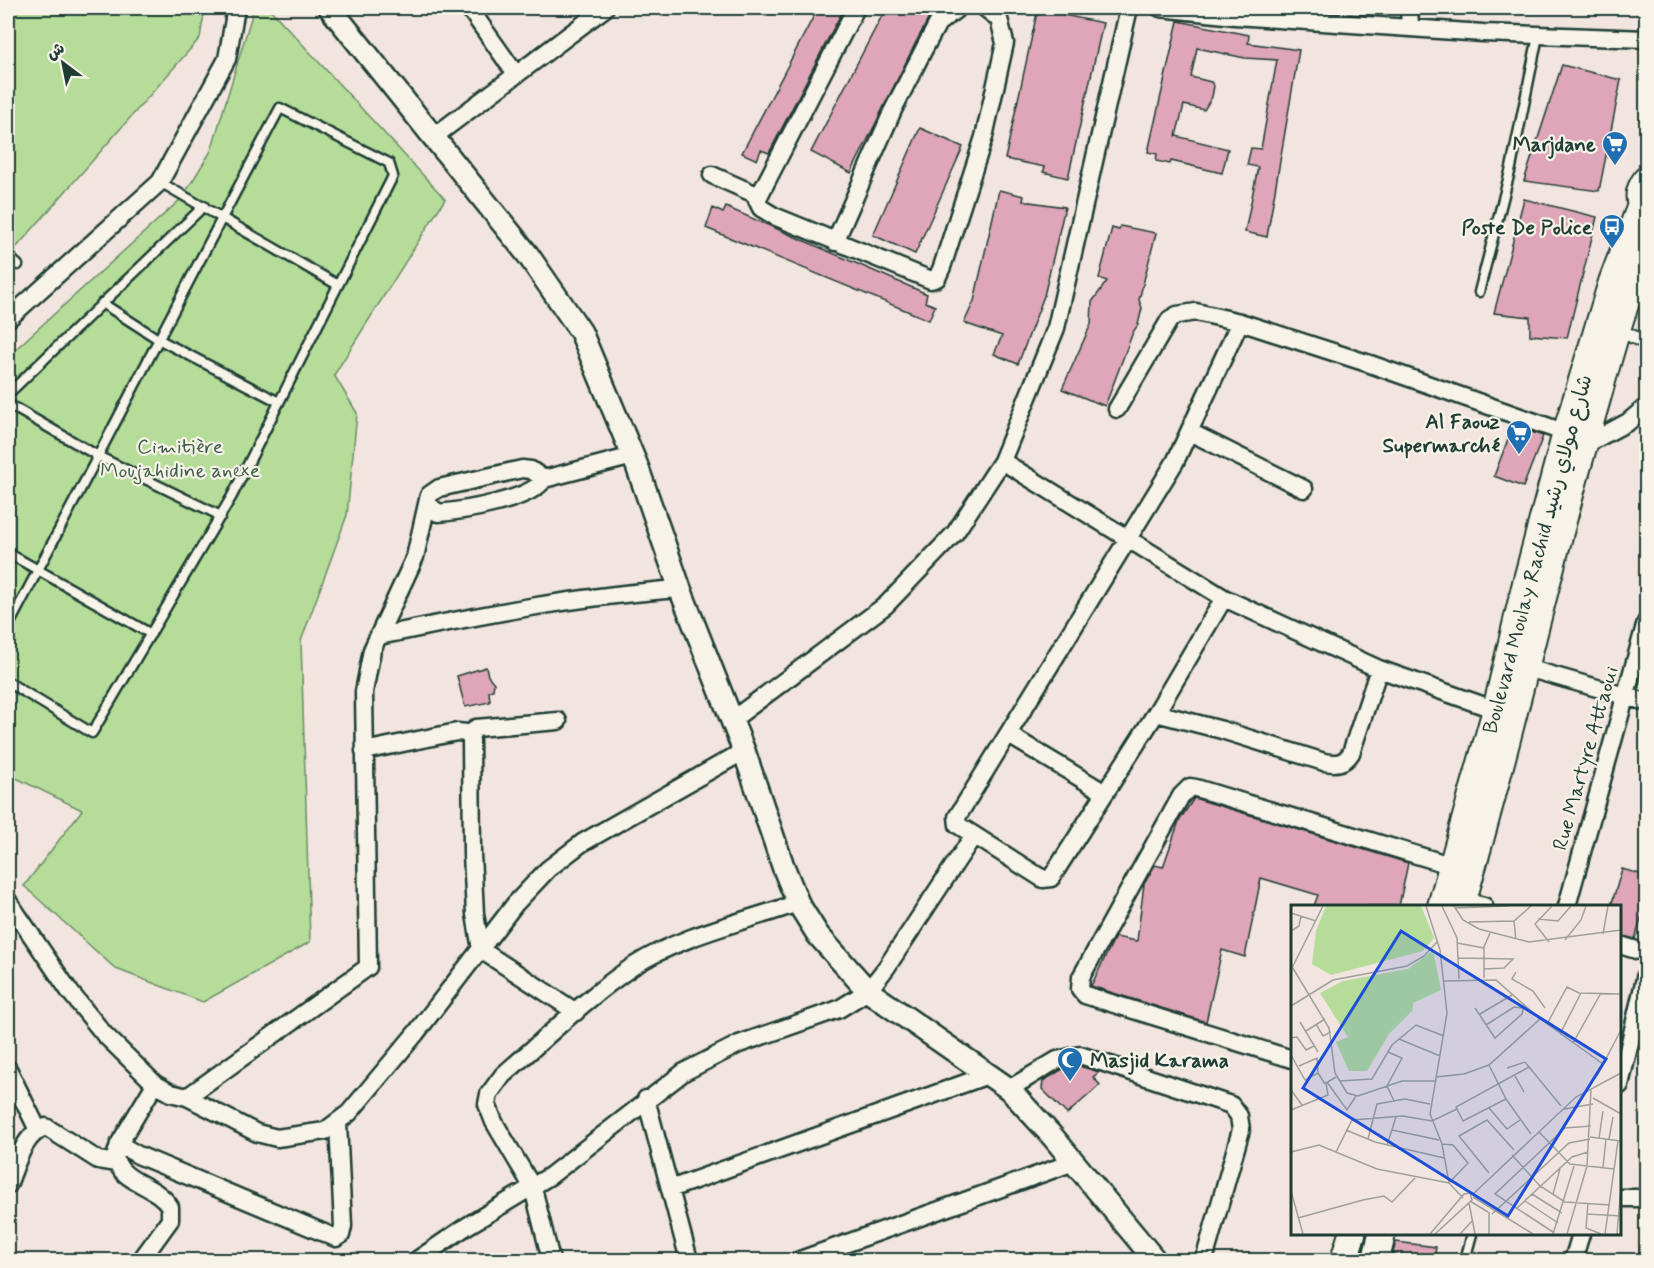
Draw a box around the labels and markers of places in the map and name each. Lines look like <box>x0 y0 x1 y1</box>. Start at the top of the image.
supermarket icon: Marjdane <box>1600 129 1630 167</box>
place label: Marjdane <box>1512 131 1596 159</box>
bus stop icon: Poste De Police <box>1597 212 1627 250</box>
place label: Poste De Police <box>1462 214 1593 242</box>
place label: Al Faouz Supermarché <box>1382 408 1501 460</box>
supermarket icon: Al Faouz Supermarché <box>1504 418 1534 456</box>
mosque icon: Masjid Karama <box>1055 1045 1085 1083</box>
place label: Masjid Karama <box>1090 1047 1229 1075</box>

